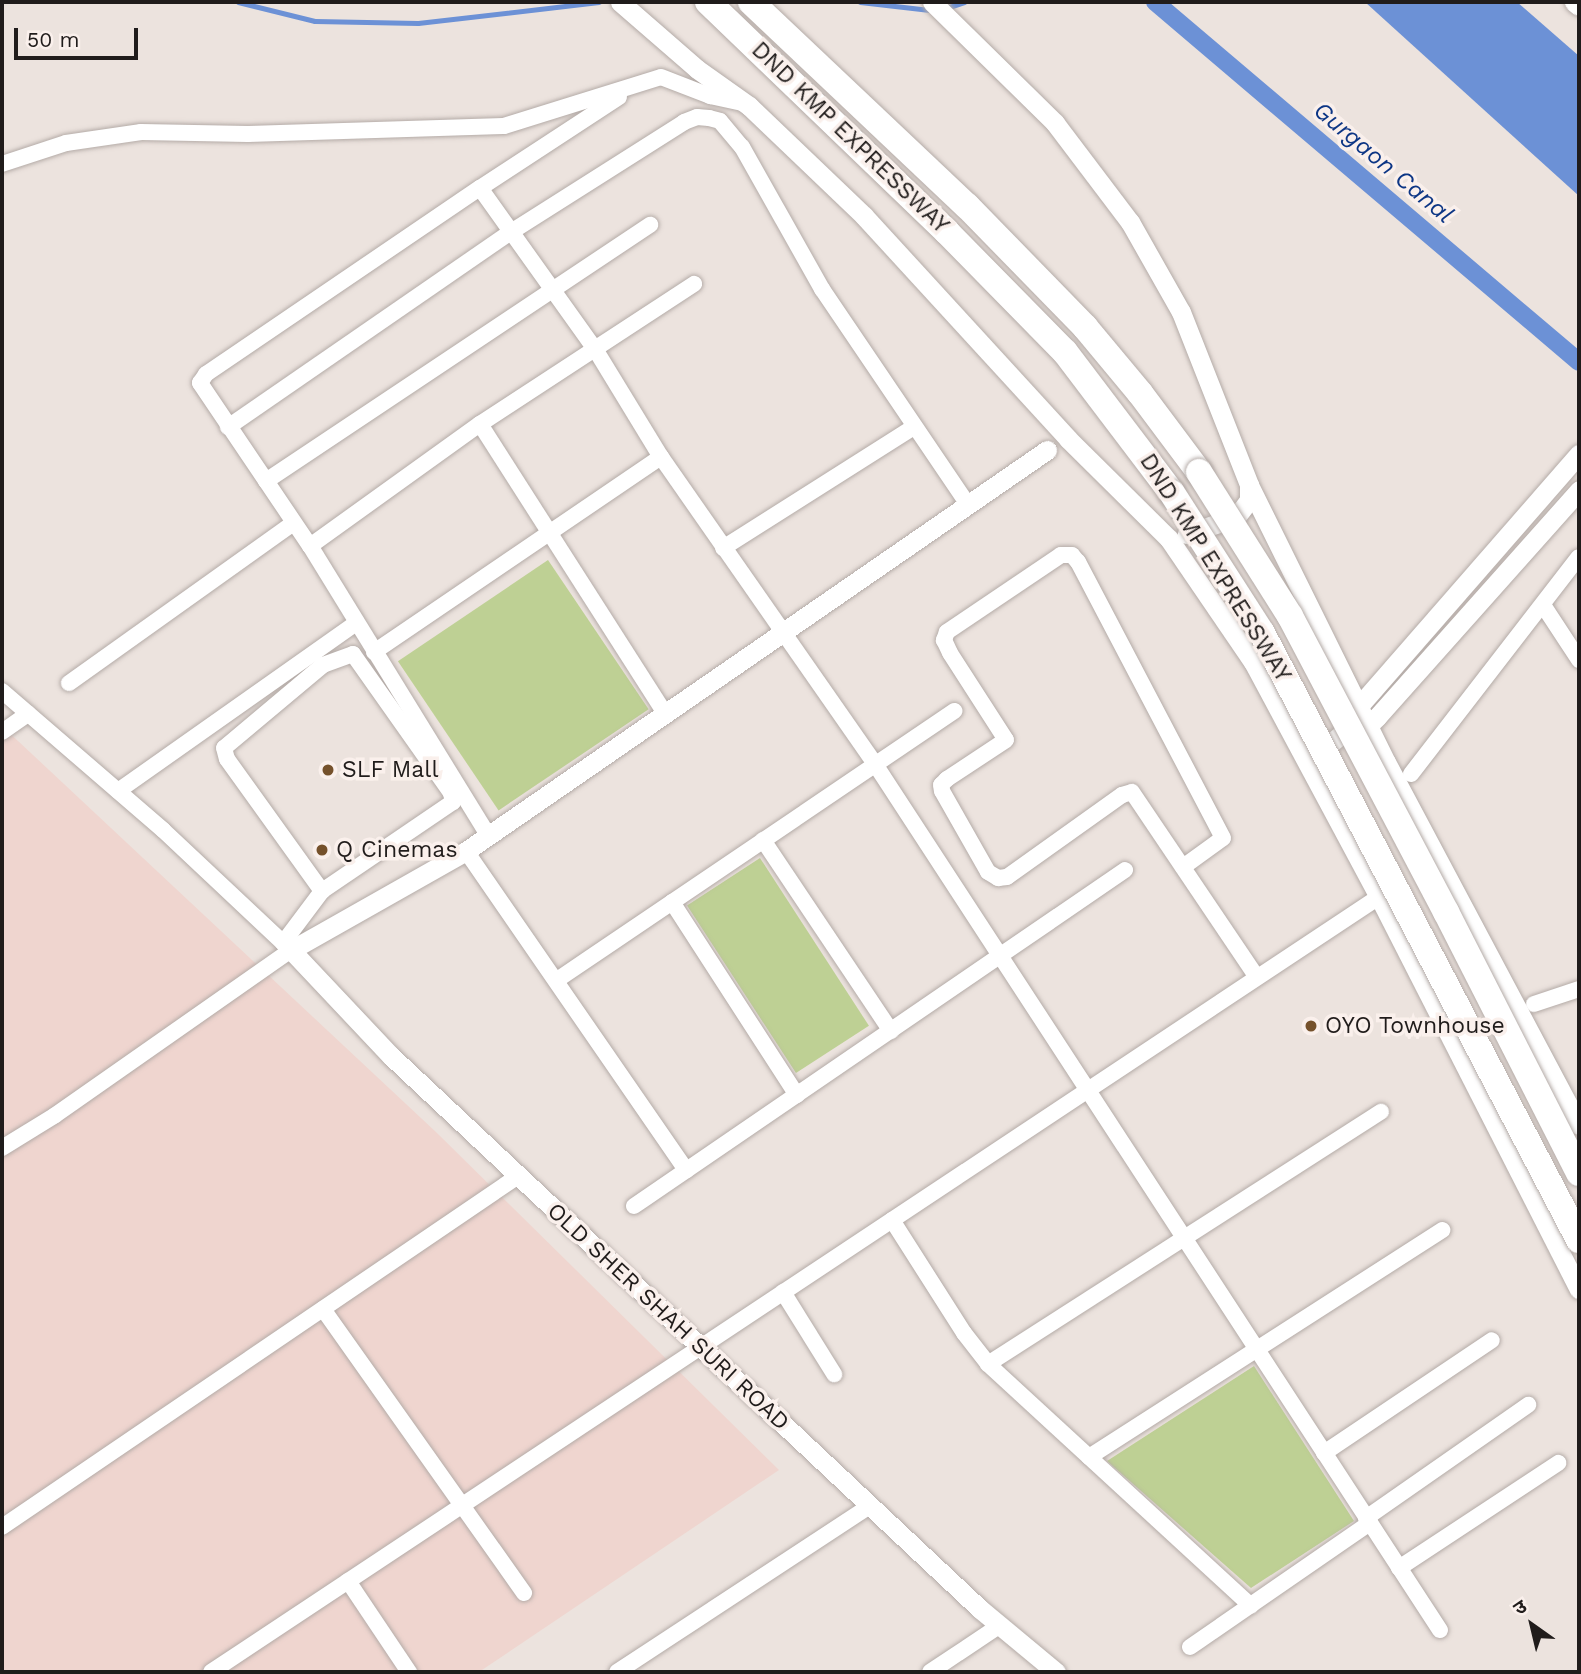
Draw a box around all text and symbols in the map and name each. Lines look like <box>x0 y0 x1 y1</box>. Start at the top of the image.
scale bar <box>18 14 142 58</box>
text: 50 m <box>27 27 79 52</box>
street label: DND KMP EXPRESSWAY <box>745 36 955 240</box>
water label: Gurgaon Canal <box>1307 96 1459 230</box>
street label: DND KMP EXPRESSWAY <box>1133 449 1297 687</box>
place label: SLF Mall <box>342 756 439 784</box>
marker: SLF Mall <box>320 762 336 778</box>
place label: Q Cinemas <box>336 836 458 864</box>
marker: Q Cinemas <box>314 842 330 858</box>
place label: OYO Townhouse <box>1325 1012 1505 1040</box>
marker: OYO Townhouse <box>1303 1018 1319 1034</box>
street label: OLD SHER SHAH SURI ROAD <box>541 1197 795 1437</box>
north arrow <box>1497 1590 1567 1660</box>
text: उ <box>1509 1595 1531 1620</box>

